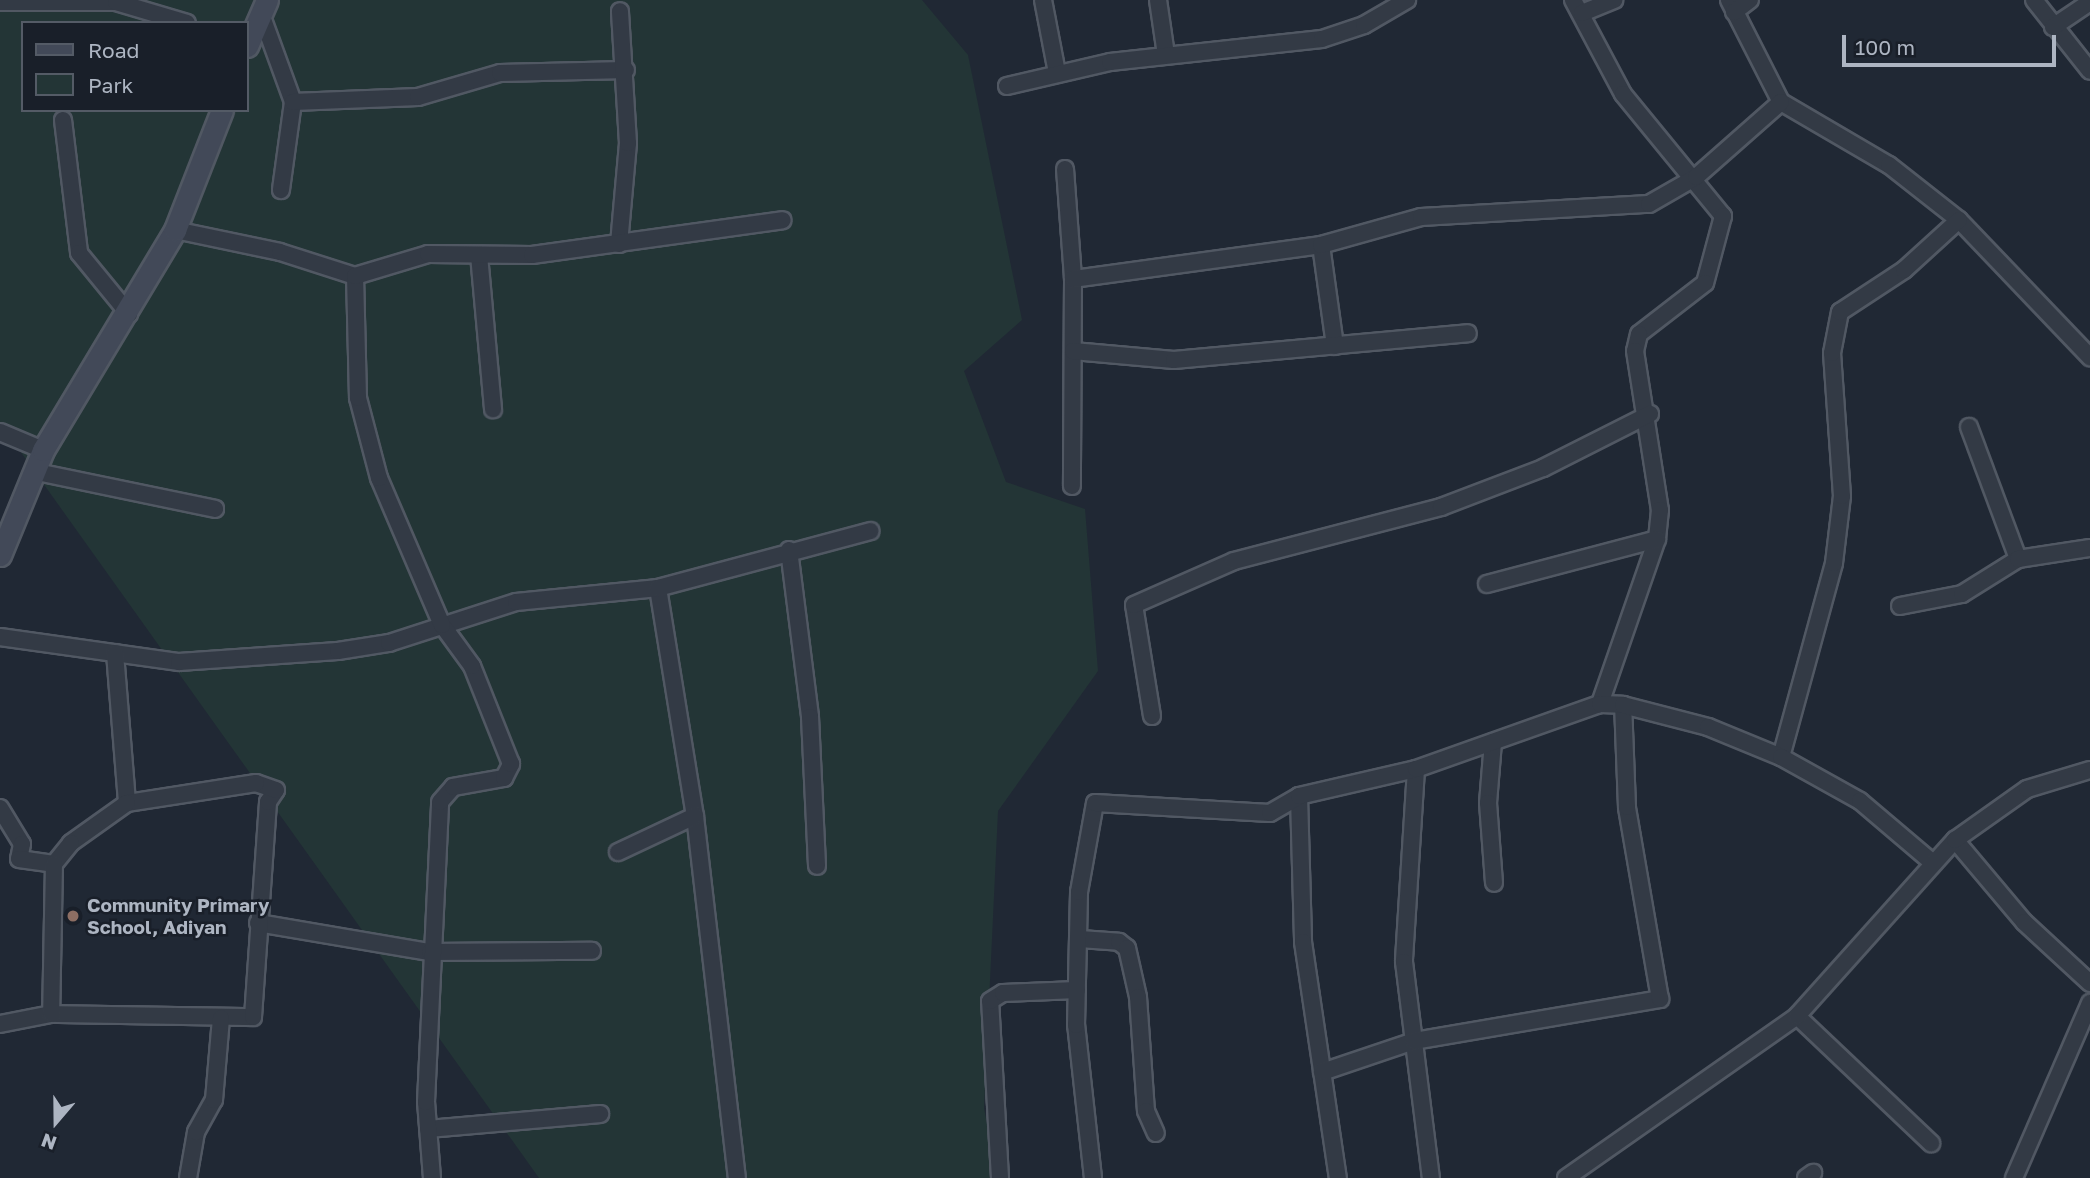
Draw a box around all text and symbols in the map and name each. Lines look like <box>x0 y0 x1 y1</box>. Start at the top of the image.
legend <box>21 21 248 112</box>
scale bar <box>1845 21 2058 65</box>
text: 100 m <box>1855 34 1915 60</box>
text: Road <box>88 37 139 63</box>
text: Park <box>88 72 133 98</box>
place label: Community Primary School, Adiyan <box>87 894 269 938</box>
marker: Community Primary School, Adiyan <box>65 908 81 924</box>
north arrow <box>21 1087 91 1157</box>
text: N <box>38 1129 59 1155</box>

